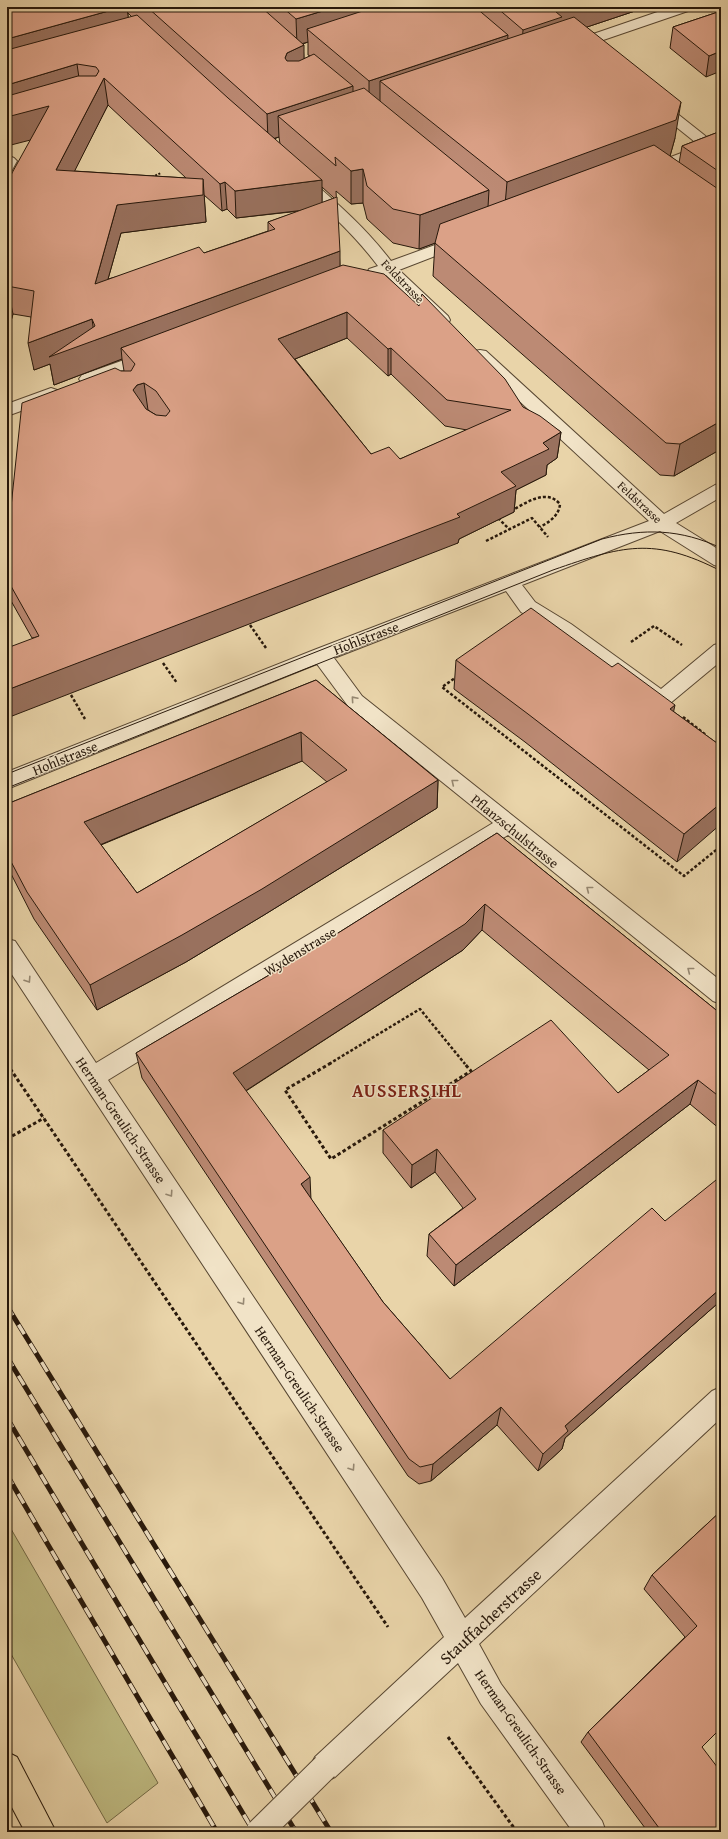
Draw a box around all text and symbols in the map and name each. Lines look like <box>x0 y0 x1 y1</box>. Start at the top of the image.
street label: Feldstrasse <box>378 255 429 307</box>
street label: Feldstrasse <box>614 477 666 527</box>
street label: Hohlstrasse <box>330 616 402 660</box>
one-way arrow <box>352 696 359 704</box>
street label: Hohlstrasse <box>29 736 101 780</box>
one-way arrow <box>452 779 459 786</box>
street label: Pflanzschulstrasse <box>467 789 564 873</box>
one-way arrow <box>586 887 593 894</box>
street label: Wydenstrasse <box>260 921 340 980</box>
one-way arrow <box>688 968 695 975</box>
one-way arrow <box>24 976 31 983</box>
street label: Herman-Greulich-Strasse <box>71 1053 171 1188</box>
district label: AUSSERSIHL <box>352 1077 462 1104</box>
one-way arrow <box>165 1189 172 1196</box>
one-way arrow <box>237 1298 245 1305</box>
street label: Herman-Greulich-Strasse <box>250 1322 350 1457</box>
one-way arrow <box>348 1464 355 1471</box>
street label: Stauffacherstrasse <box>433 1562 547 1670</box>
street label: Herman-Greulich-Strasse <box>470 1665 572 1799</box>

